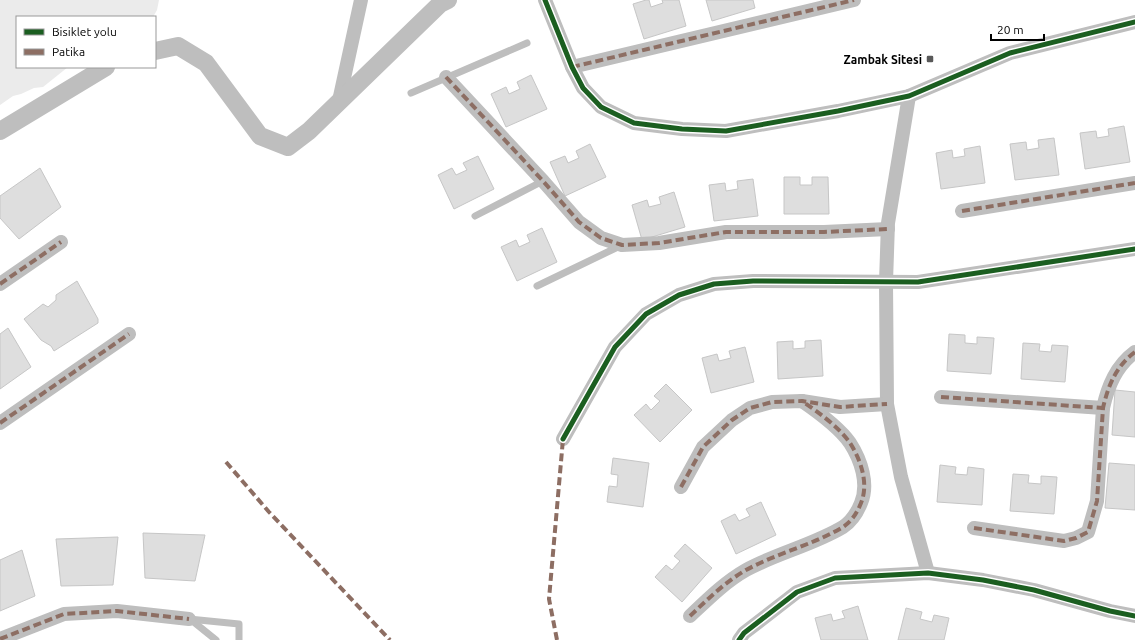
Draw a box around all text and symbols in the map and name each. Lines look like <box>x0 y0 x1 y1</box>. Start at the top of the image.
legend <box>16 16 156 68</box>
scale bar <box>991 16 1044 42</box>
text: 20 m <box>997 23 1024 36</box>
text: Bisiklet yolu <box>52 25 117 38</box>
text: Patika <box>52 45 85 58</box>
place label: Zambak Sitesi <box>844 53 922 66</box>
marker: Zambak Sitesi <box>925 54 935 64</box>

